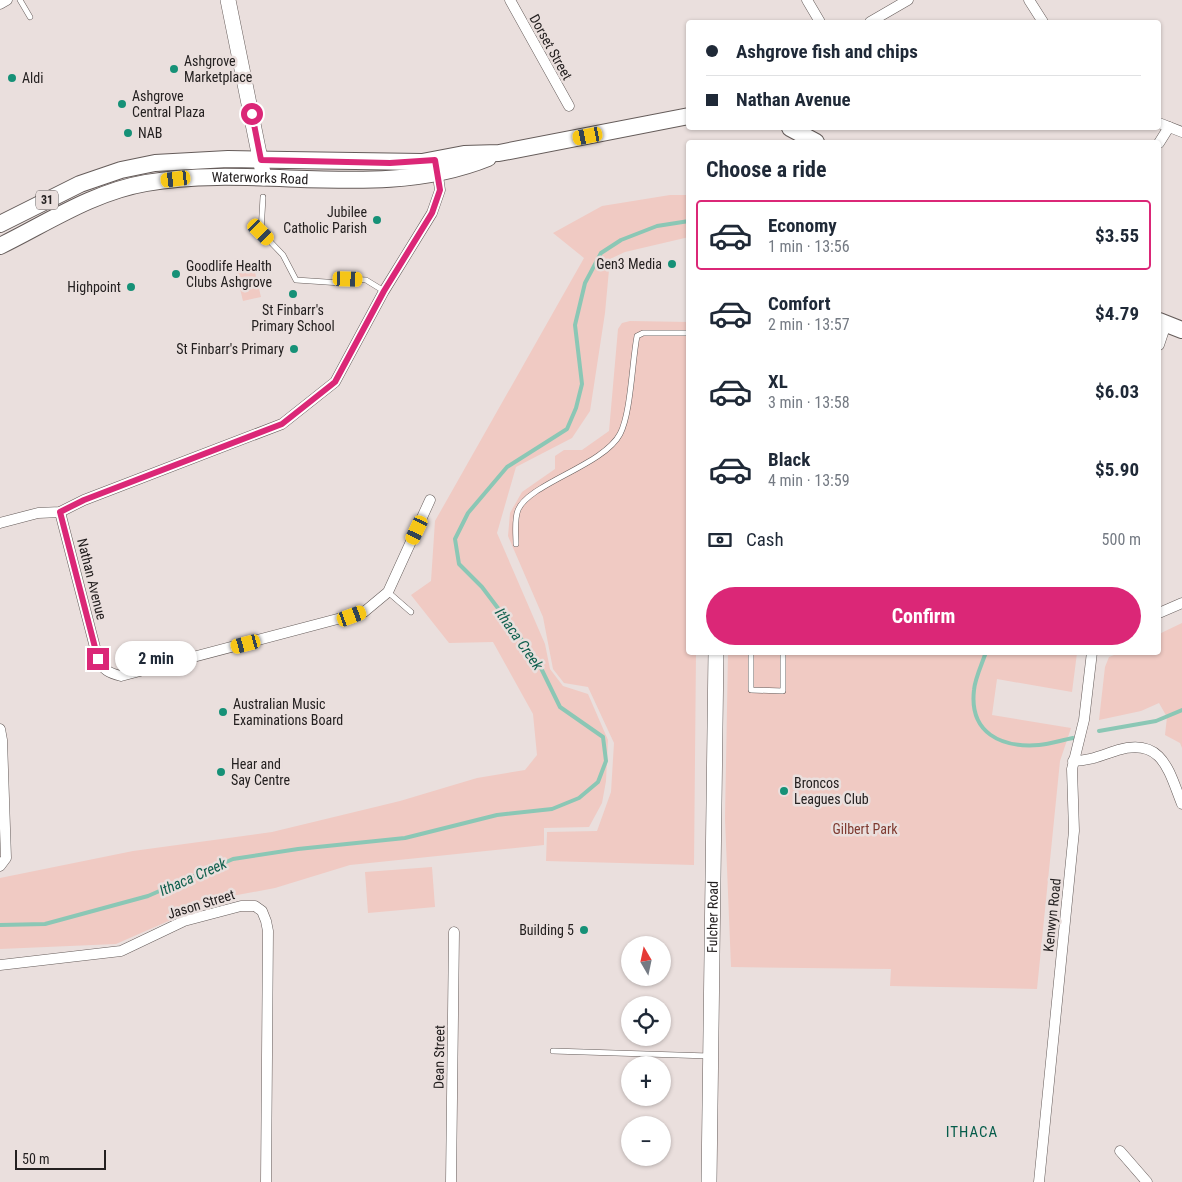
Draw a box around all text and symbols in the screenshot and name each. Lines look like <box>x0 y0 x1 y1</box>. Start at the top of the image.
street label: Dorset Street <box>526 11 576 83</box>
text: Ashgrove fish and chips <box>736 40 918 63</box>
place label: Ashgrove Marketplace <box>184 53 253 85</box>
marker: Ashgrove Marketplace <box>168 63 180 75</box>
place label: Aldi <box>22 70 43 86</box>
marker: Aldi <box>6 72 18 84</box>
place label: Ashgrove Central Plaza <box>132 88 205 120</box>
text: Nathan Avenue <box>736 88 851 111</box>
marker: Ashgrove Central Plaza <box>116 98 128 110</box>
route start <box>241 103 263 125</box>
place label: NAB <box>138 125 163 141</box>
car <box>571 126 604 146</box>
marker: NAB <box>122 127 134 139</box>
text: Choose a ride <box>706 157 827 182</box>
street label: Waterworks Road <box>211 169 309 187</box>
car <box>160 170 191 188</box>
road number: 31 <box>36 190 58 210</box>
place label: Jubilee Catholic Parish <box>283 204 367 236</box>
icon: car <box>708 213 753 258</box>
marker: Jubilee Catholic Parish <box>371 214 383 226</box>
text: Economy <box>768 214 837 237</box>
car <box>245 216 276 248</box>
text: $3.55 <box>1095 224 1139 247</box>
text: 1 min · 13:56 <box>768 237 850 256</box>
place label: Gen3 Media <box>596 256 662 272</box>
place label: Goodlife Health Clubs Ashgrove <box>186 258 272 290</box>
marker: Gen3 Media <box>666 258 678 270</box>
marker: Goodlife Health Clubs Ashgrove <box>170 268 182 280</box>
car <box>332 271 363 287</box>
place label: Highpoint <box>67 279 121 295</box>
marker: Highpoint <box>125 281 137 293</box>
marker: St Finbarr's Primary School <box>287 288 299 300</box>
icon: car <box>708 291 753 336</box>
text: Comfort <box>768 292 831 315</box>
place label: St Finbarr's Primary School <box>251 302 335 334</box>
text: $4.79 <box>1095 302 1139 325</box>
text: 2 min · 13:57 <box>768 315 850 334</box>
place label: St Finbarr's Primary <box>176 341 284 357</box>
marker: St Finbarr's Primary <box>288 343 300 355</box>
icon: car <box>708 369 753 414</box>
text: XL <box>768 370 788 393</box>
text: $6.03 <box>1095 380 1139 403</box>
text: 3 min · 13:58 <box>768 393 850 412</box>
icon: car <box>708 447 753 492</box>
text: Black <box>768 448 810 471</box>
text: $5.90 <box>1095 458 1139 481</box>
text: 4 min · 13:59 <box>768 471 850 490</box>
car <box>403 513 430 547</box>
icon: cash <box>706 526 734 554</box>
text: Cash <box>746 528 784 551</box>
text: 500 m <box>1102 530 1141 549</box>
street label: Nathan Avenue <box>74 537 110 622</box>
button: Confirm <box>706 587 1141 645</box>
car <box>335 604 368 628</box>
water label: Ithaca Creek <box>491 604 547 674</box>
car <box>229 633 262 655</box>
callout: 2 min <box>116 642 198 676</box>
route end <box>87 648 109 670</box>
text: 2 min <box>138 649 174 668</box>
place label: Australian Music Examinations Board <box>233 696 343 728</box>
marker: Australian Music Examinations Board <box>217 706 229 718</box>
place label: Hear and Say Centre <box>231 756 290 788</box>
marker: Hear and Say Centre <box>215 766 227 778</box>
place label: Broncos Leagues Club <box>794 775 869 807</box>
marker: Broncos Leagues Club <box>778 785 790 797</box>
park label: Gilbert Park <box>832 821 898 837</box>
water label: Ithaca Creek <box>157 854 230 900</box>
street label: Kenwyn Road <box>1040 877 1064 953</box>
street label: Fulcher Road <box>704 881 721 953</box>
street label: Jason Street <box>165 886 237 922</box>
place label: Building 5 <box>519 922 574 938</box>
marker: Building 5 <box>578 924 590 936</box>
north arrow <box>621 936 671 986</box>
map controls <box>621 936 671 1166</box>
button: locate <box>621 996 671 1046</box>
street label: Dean Street <box>430 1025 448 1089</box>
button: + <box>621 1056 671 1106</box>
button: − <box>621 1116 671 1166</box>
district label: ITHACA <box>946 1123 998 1141</box>
scale bar <box>15 1147 106 1170</box>
text: 50 m <box>22 1151 50 1167</box>

